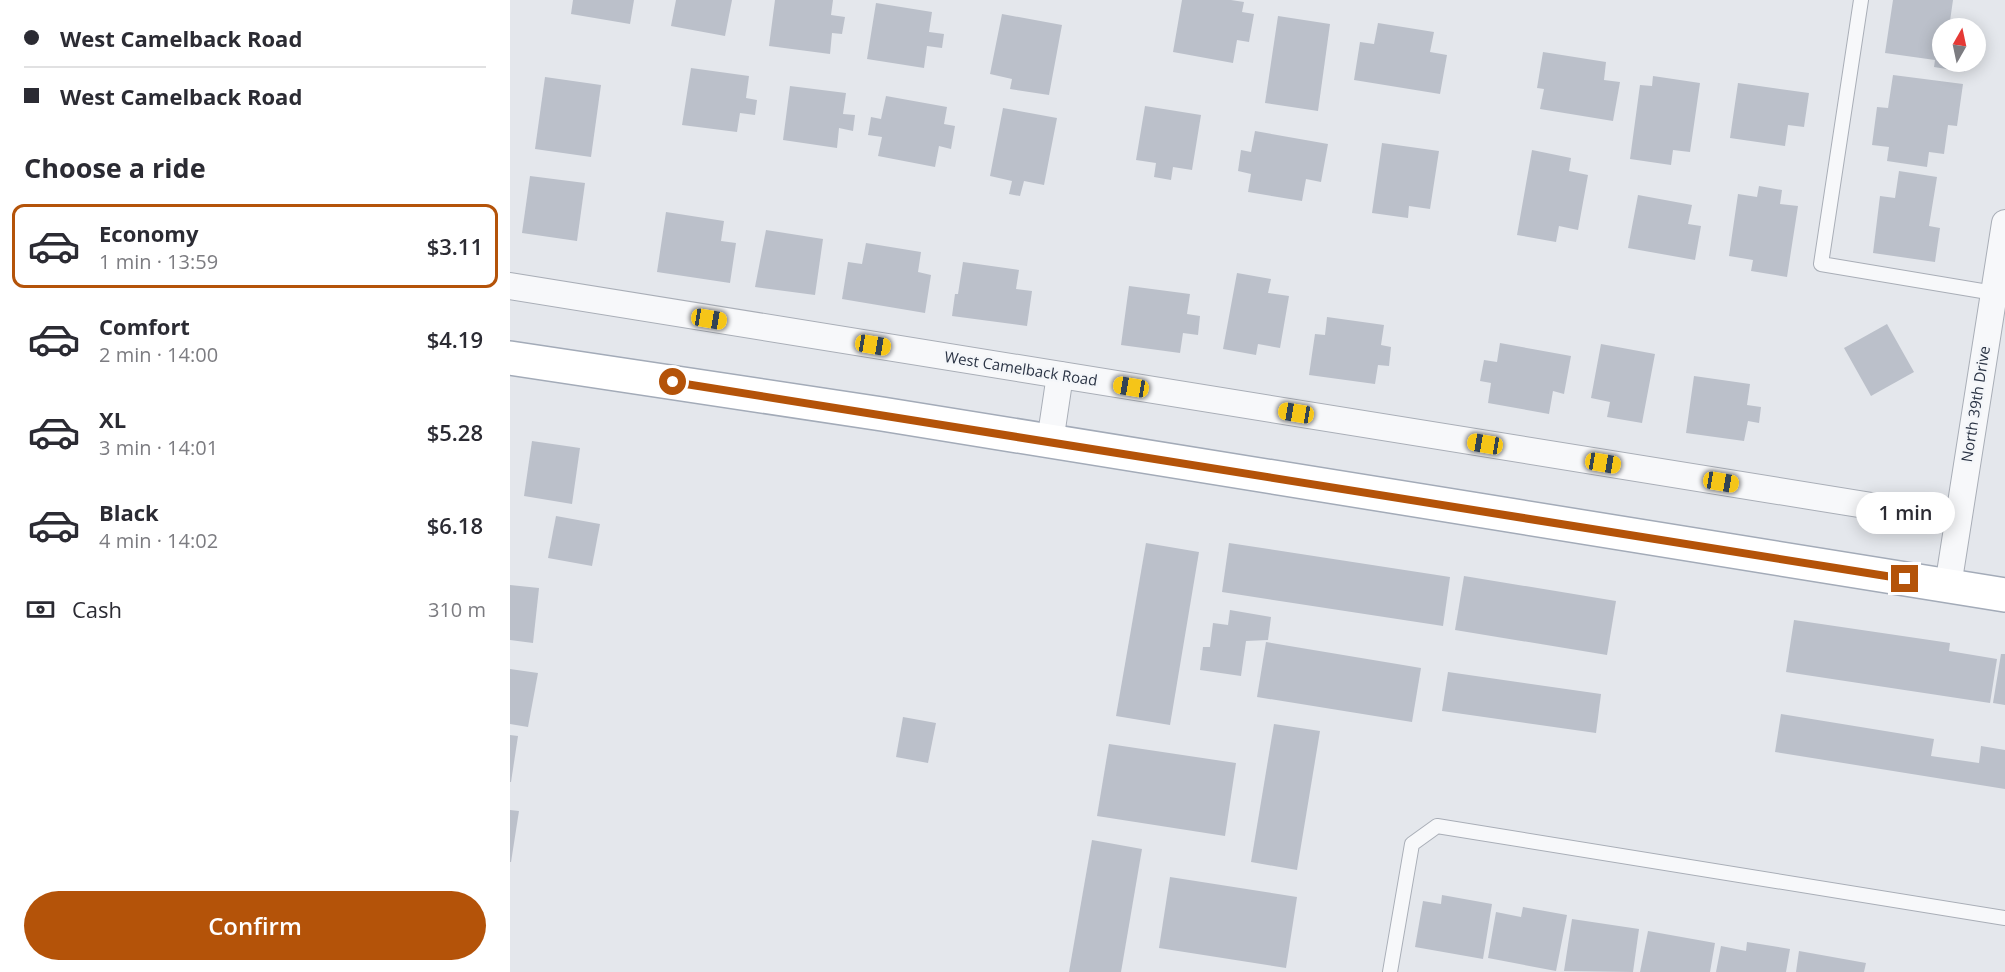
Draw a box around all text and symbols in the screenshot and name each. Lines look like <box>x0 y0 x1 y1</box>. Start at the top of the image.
north arrow <box>1932 18 1986 72</box>
map controls <box>1932 18 1986 72</box>
text: West Camelback Road <box>60 23 302 53</box>
text: West Camelback Road <box>60 81 302 111</box>
text: Choose a ride <box>24 149 206 186</box>
text: Economy <box>99 218 198 248</box>
icon: car <box>27 219 81 273</box>
text: $3.11 <box>427 231 483 261</box>
text: 1 min · 13:59 <box>99 248 218 275</box>
car <box>690 307 728 331</box>
text: Comfort <box>99 311 190 341</box>
icon: car <box>27 312 81 366</box>
text: $4.19 <box>427 324 483 354</box>
car <box>854 333 892 357</box>
text: 2 min · 14:00 <box>99 341 218 368</box>
street label: North 39th Drive <box>1956 344 1994 463</box>
street label: West Camelback Road <box>943 346 1099 390</box>
route start <box>659 368 686 395</box>
car <box>1112 375 1150 399</box>
car <box>1277 401 1315 425</box>
text: XL <box>99 404 126 434</box>
icon: car <box>27 405 81 459</box>
text: $5.28 <box>427 417 483 447</box>
car <box>1466 432 1504 456</box>
text: 3 min · 14:01 <box>99 434 218 461</box>
car <box>1584 451 1622 475</box>
car <box>1702 470 1740 494</box>
callout: 1 min <box>1856 492 1954 534</box>
text: Black <box>99 497 159 527</box>
icon: car <box>27 498 81 552</box>
text: 1 min <box>1879 499 1933 526</box>
text: $6.18 <box>427 510 483 540</box>
text: 4 min · 14:02 <box>99 527 218 554</box>
route end <box>1891 565 1918 592</box>
icon: cash <box>24 593 57 626</box>
text: Cash <box>72 594 122 624</box>
text: 310 m <box>428 596 486 623</box>
button: Confirm <box>24 891 486 960</box>

